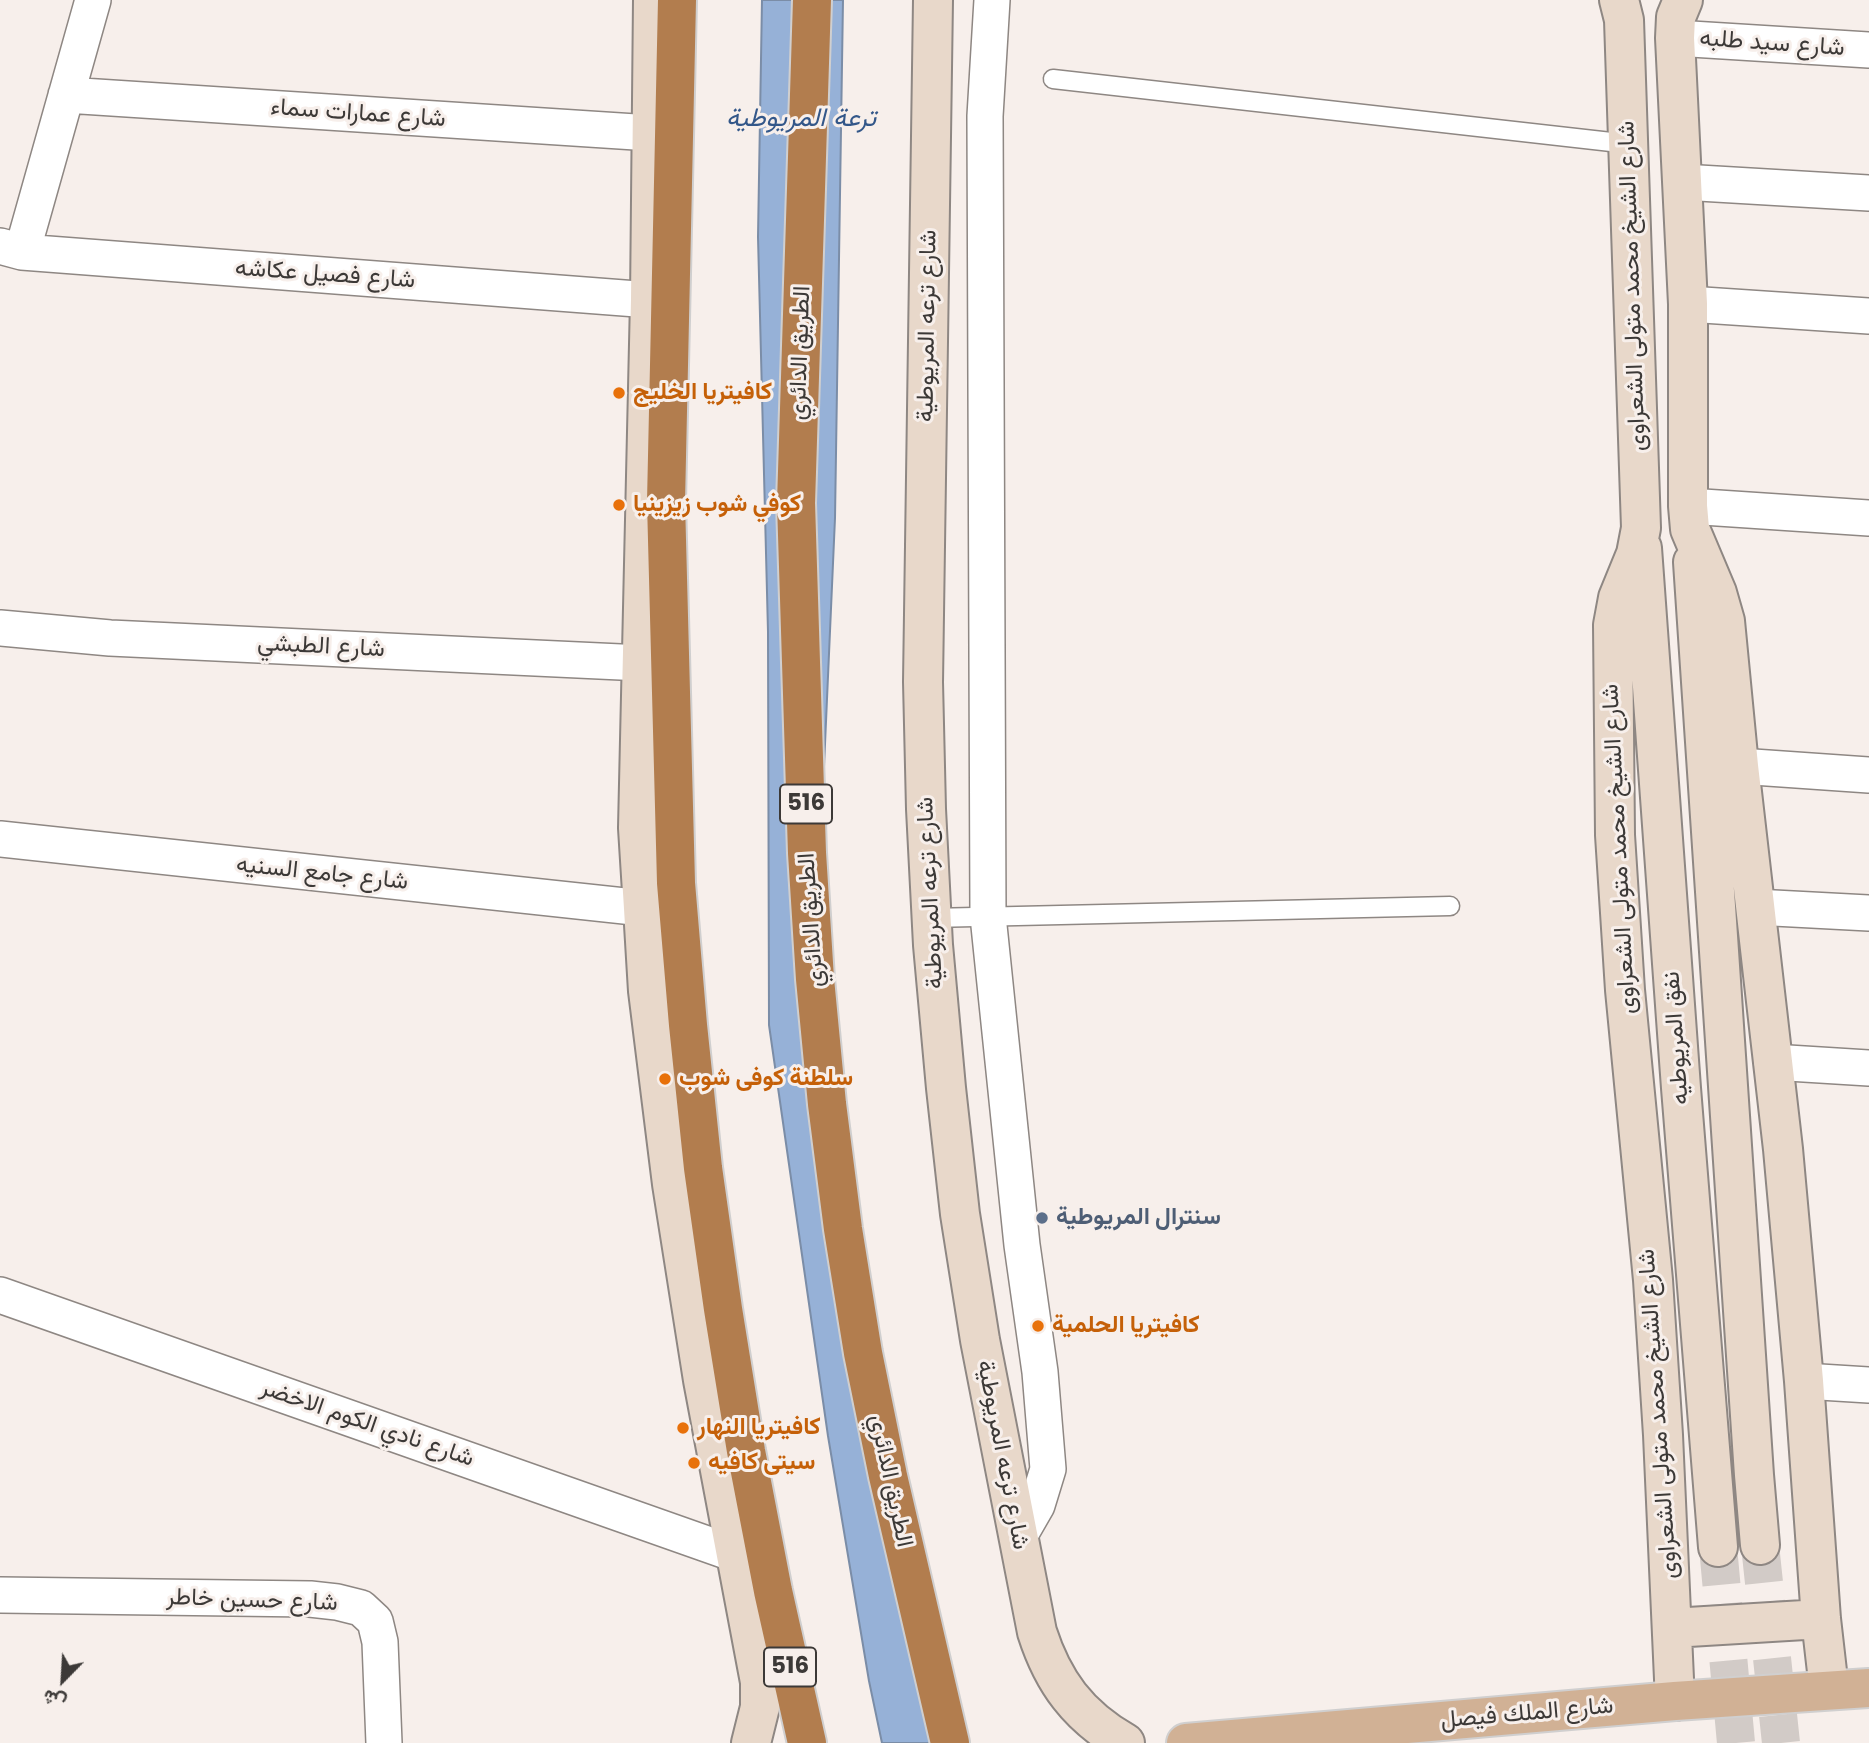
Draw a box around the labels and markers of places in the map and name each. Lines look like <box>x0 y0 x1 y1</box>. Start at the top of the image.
place label: كافيتريا الخليج <box>633 379 772 407</box>
marker: كافيتريا الخليج <box>611 385 627 401</box>
place label: كوفي شوب زيزينيا <box>633 491 801 519</box>
marker: كوفي شوب زيزينيا <box>611 497 627 513</box>
place label: سلطنة كوفى شوب <box>679 1065 853 1093</box>
marker: سلطنة كوفى شوب <box>657 1071 673 1087</box>
place label: سنترال المريوطية <box>1056 1204 1221 1232</box>
marker: سنترال المريوطية <box>1034 1210 1050 1226</box>
place label: كافيتريا الحلمية <box>1052 1312 1200 1340</box>
marker: كافيتريا الحلمية <box>1030 1318 1046 1334</box>
place label: كافيتريا النهار <box>697 1414 821 1442</box>
marker: كافيتريا النهار <box>675 1420 691 1436</box>
place label: سيتى كافيه <box>708 1449 816 1477</box>
marker: سيتى كافيه <box>686 1455 702 1471</box>

